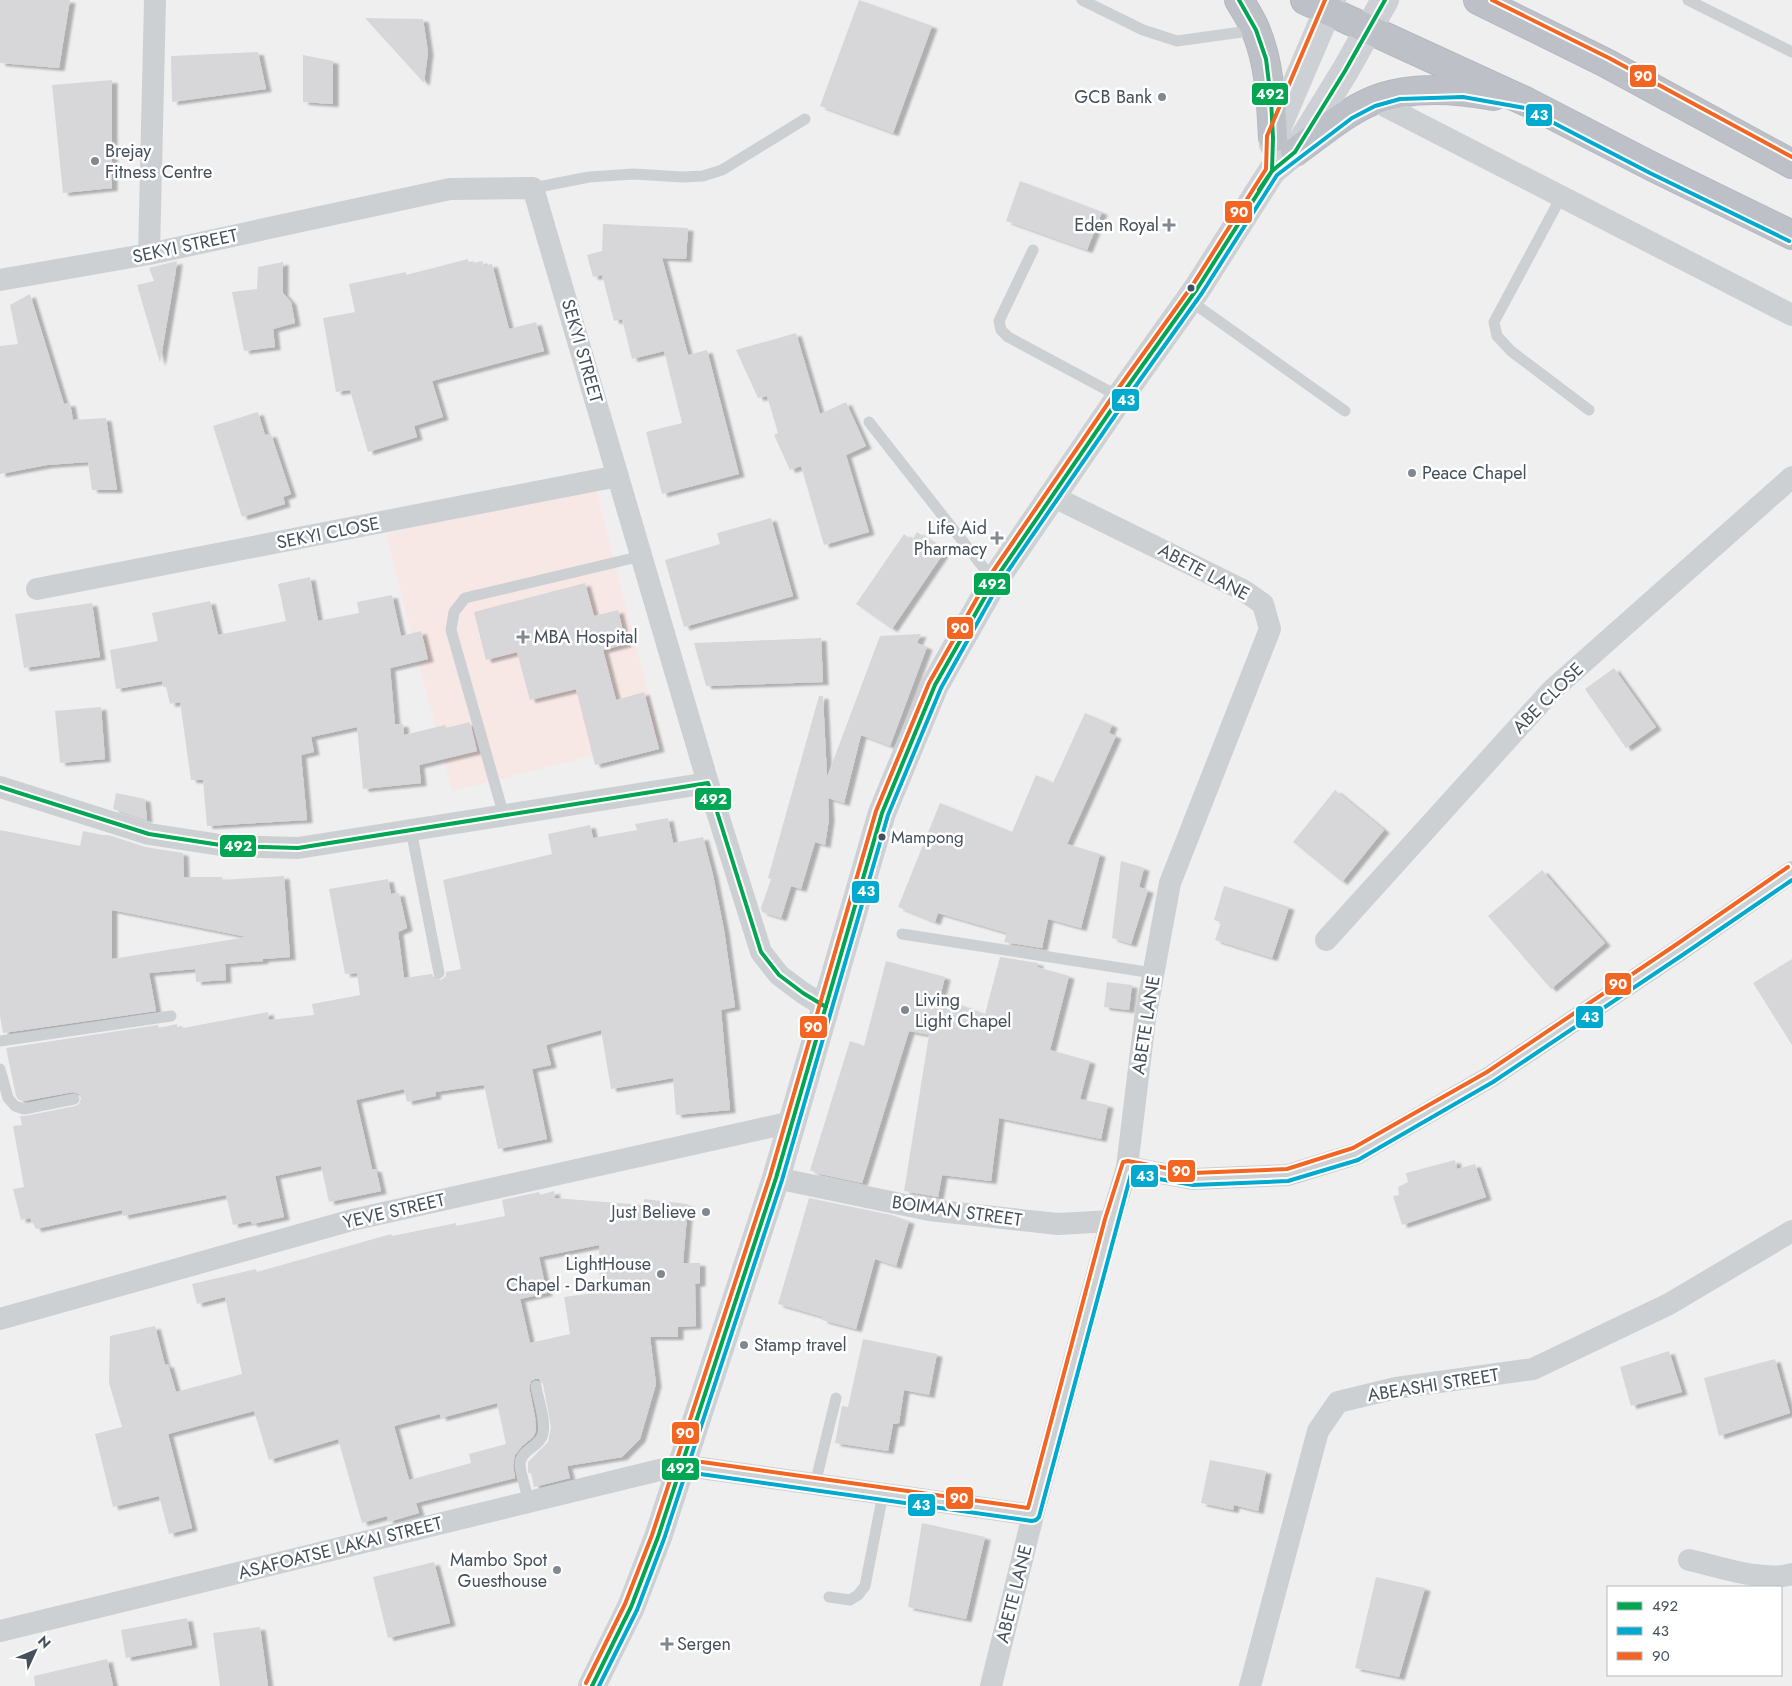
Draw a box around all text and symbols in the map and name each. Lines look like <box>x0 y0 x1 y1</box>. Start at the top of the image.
line badge: 90 <box>1629 64 1657 88</box>
text: 90 <box>1634 66 1652 86</box>
line badge: 492 <box>1251 82 1289 106</box>
place label: GCB Bank <box>1074 84 1152 110</box>
text: 492 <box>1256 84 1284 104</box>
marker: GCB Bank <box>1156 91 1168 103</box>
line badge: 43 <box>1525 103 1553 127</box>
text: 43 <box>1530 105 1549 125</box>
place label: Brejay Fitness Centre <box>105 138 212 185</box>
marker: Brejay Fitness Centre <box>89 155 101 167</box>
line badge: 90 <box>1224 200 1253 224</box>
text: 90 <box>1230 202 1248 222</box>
place label: Eden Royal <box>1074 212 1159 238</box>
marker: Eden Royal <box>1163 219 1175 231</box>
street label: SEKYI STREET <box>130 222 241 270</box>
unlabelled marker <box>1186 283 1196 293</box>
street label: SEKYI STREET <box>555 296 609 407</box>
line badge: 43 <box>1111 388 1140 412</box>
text: 43 <box>1117 390 1136 410</box>
place label: Peace Chapel <box>1422 460 1527 486</box>
marker: Peace Chapel <box>1406 467 1418 479</box>
street label: SEKYI CLOSE <box>274 510 382 556</box>
place label: Life Aid Pharmacy <box>914 515 987 562</box>
marker: Life Aid Pharmacy <box>991 532 1003 544</box>
street label: ABETE LANE <box>1154 537 1254 607</box>
line badge: 492 <box>973 572 1011 596</box>
text: 492 <box>978 574 1006 594</box>
line badge: 90 <box>946 616 974 640</box>
text: 90 <box>951 618 969 638</box>
place label: MBA Hospital <box>534 624 638 650</box>
marker: MBA Hospital <box>516 630 530 644</box>
street label: ABE CLOSE <box>1507 657 1589 739</box>
line badge: 492 <box>694 787 732 811</box>
text: 492 <box>699 789 727 809</box>
place label: Mampong <box>891 825 964 849</box>
marker: Mampong <box>877 832 887 842</box>
line badge: 492 <box>219 834 257 858</box>
text: 492 <box>224 836 252 856</box>
line badge: 43 <box>851 880 880 904</box>
text: 43 <box>857 881 876 901</box>
line badge: 90 <box>1604 972 1632 996</box>
street label: ABETE LANE <box>1125 974 1167 1076</box>
text: 90 <box>1609 974 1627 994</box>
place label: Living Light Chapel <box>915 987 1011 1034</box>
marker: Living Light Chapel <box>899 1004 911 1016</box>
line badge: 43 <box>1575 1005 1604 1029</box>
text: 43 <box>1581 1007 1600 1027</box>
line badge: 90 <box>799 1015 828 1039</box>
text: 90 <box>804 1017 822 1037</box>
line badge: 90 <box>1167 1159 1196 1183</box>
text: 90 <box>1172 1161 1190 1181</box>
line badge: 43 <box>1130 1164 1159 1188</box>
text: 43 <box>1136 1166 1155 1186</box>
street label: YEVE STREET <box>341 1187 448 1235</box>
street label: BOIMAN STREET <box>890 1189 1024 1233</box>
place label: Just Believe <box>609 1199 696 1225</box>
marker: Just Believe <box>700 1206 712 1218</box>
place label: LightHouse Chapel - Darkuman <box>506 1251 651 1298</box>
marker: LightHouse Chapel - Darkuman <box>655 1268 667 1280</box>
place label: Stamp travel <box>754 1332 847 1358</box>
marker: Stamp travel <box>738 1339 750 1351</box>
street label: ABEASHI STREET <box>1365 1362 1501 1408</box>
line badge: 90 <box>671 1421 700 1445</box>
text: 90 <box>676 1423 694 1443</box>
line badge: 492 <box>661 1457 700 1481</box>
text: 492 <box>666 1458 694 1478</box>
line badge: 90 <box>945 1486 974 1510</box>
text: 90 <box>950 1488 968 1508</box>
line badge: 43 <box>907 1493 936 1517</box>
text: 43 <box>912 1495 931 1515</box>
street label: ASAFOATSE LAKAI STREET <box>235 1510 445 1586</box>
street label: ABETE LANE <box>989 1542 1039 1646</box>
place label: Mambo Spot Guesthouse <box>450 1547 548 1594</box>
marker: Mambo Spot Guesthouse <box>551 1564 563 1576</box>
legend <box>1607 1586 1782 1676</box>
text: 492 <box>1652 1595 1678 1617</box>
text: 43 <box>1652 1620 1669 1642</box>
north arrow <box>10 1626 60 1676</box>
text: N <box>33 1631 55 1653</box>
place label: Sergen <box>677 1631 731 1657</box>
marker: Sergen <box>661 1638 673 1650</box>
text: 90 <box>1652 1645 1670 1667</box>

